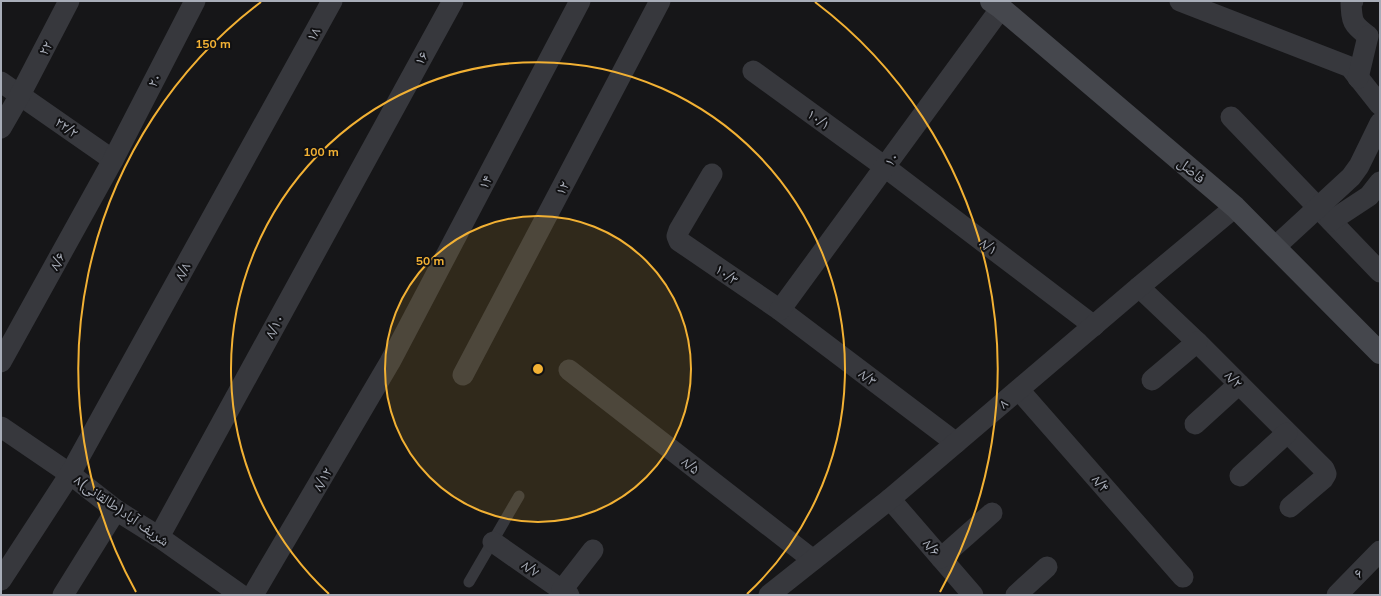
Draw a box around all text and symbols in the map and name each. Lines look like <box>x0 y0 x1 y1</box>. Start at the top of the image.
street label: ۱۸ <box>301 23 325 45</box>
text: 150 m <box>195 36 231 51</box>
street label: ۲۲ <box>33 37 57 58</box>
street label: ۱۶ <box>409 47 433 69</box>
street label: ۲۰ <box>142 70 166 90</box>
street label: ۱۰/۱ <box>804 104 834 134</box>
street label: ۲۲/۲ <box>52 112 83 142</box>
text: 100 m <box>303 144 339 159</box>
street label: ۱۰ <box>879 148 903 170</box>
street label: فاضل <box>1174 153 1210 188</box>
street label: ۱۴ <box>473 171 497 192</box>
street label: ۱۲ <box>550 177 574 198</box>
street label: ۸/۱ <box>976 233 1002 259</box>
street label: ۸/۶ <box>44 248 70 273</box>
text: 50 m <box>416 253 444 268</box>
street label: ۸/۸ <box>169 258 195 283</box>
street label: ۱۰/۳ <box>712 259 743 289</box>
street label: ۸/۱۰ <box>260 311 288 341</box>
centre of rings <box>531 362 545 376</box>
street label: ۸/۳ <box>855 364 881 390</box>
street label: ۸/۲ <box>1221 366 1247 392</box>
street label: ۸ <box>994 393 1012 412</box>
street label: ۸/۵ <box>678 452 704 478</box>
street label: ۸/۱۲ <box>308 463 336 494</box>
street label: ۸شریف آباد(طالقانی) <box>70 470 173 551</box>
street label: ۸/۴ <box>1088 470 1114 496</box>
street label: ۸/۶ <box>919 534 945 560</box>
street label: ۸/۷ <box>518 555 544 581</box>
street label: ۶ <box>1349 564 1367 582</box>

